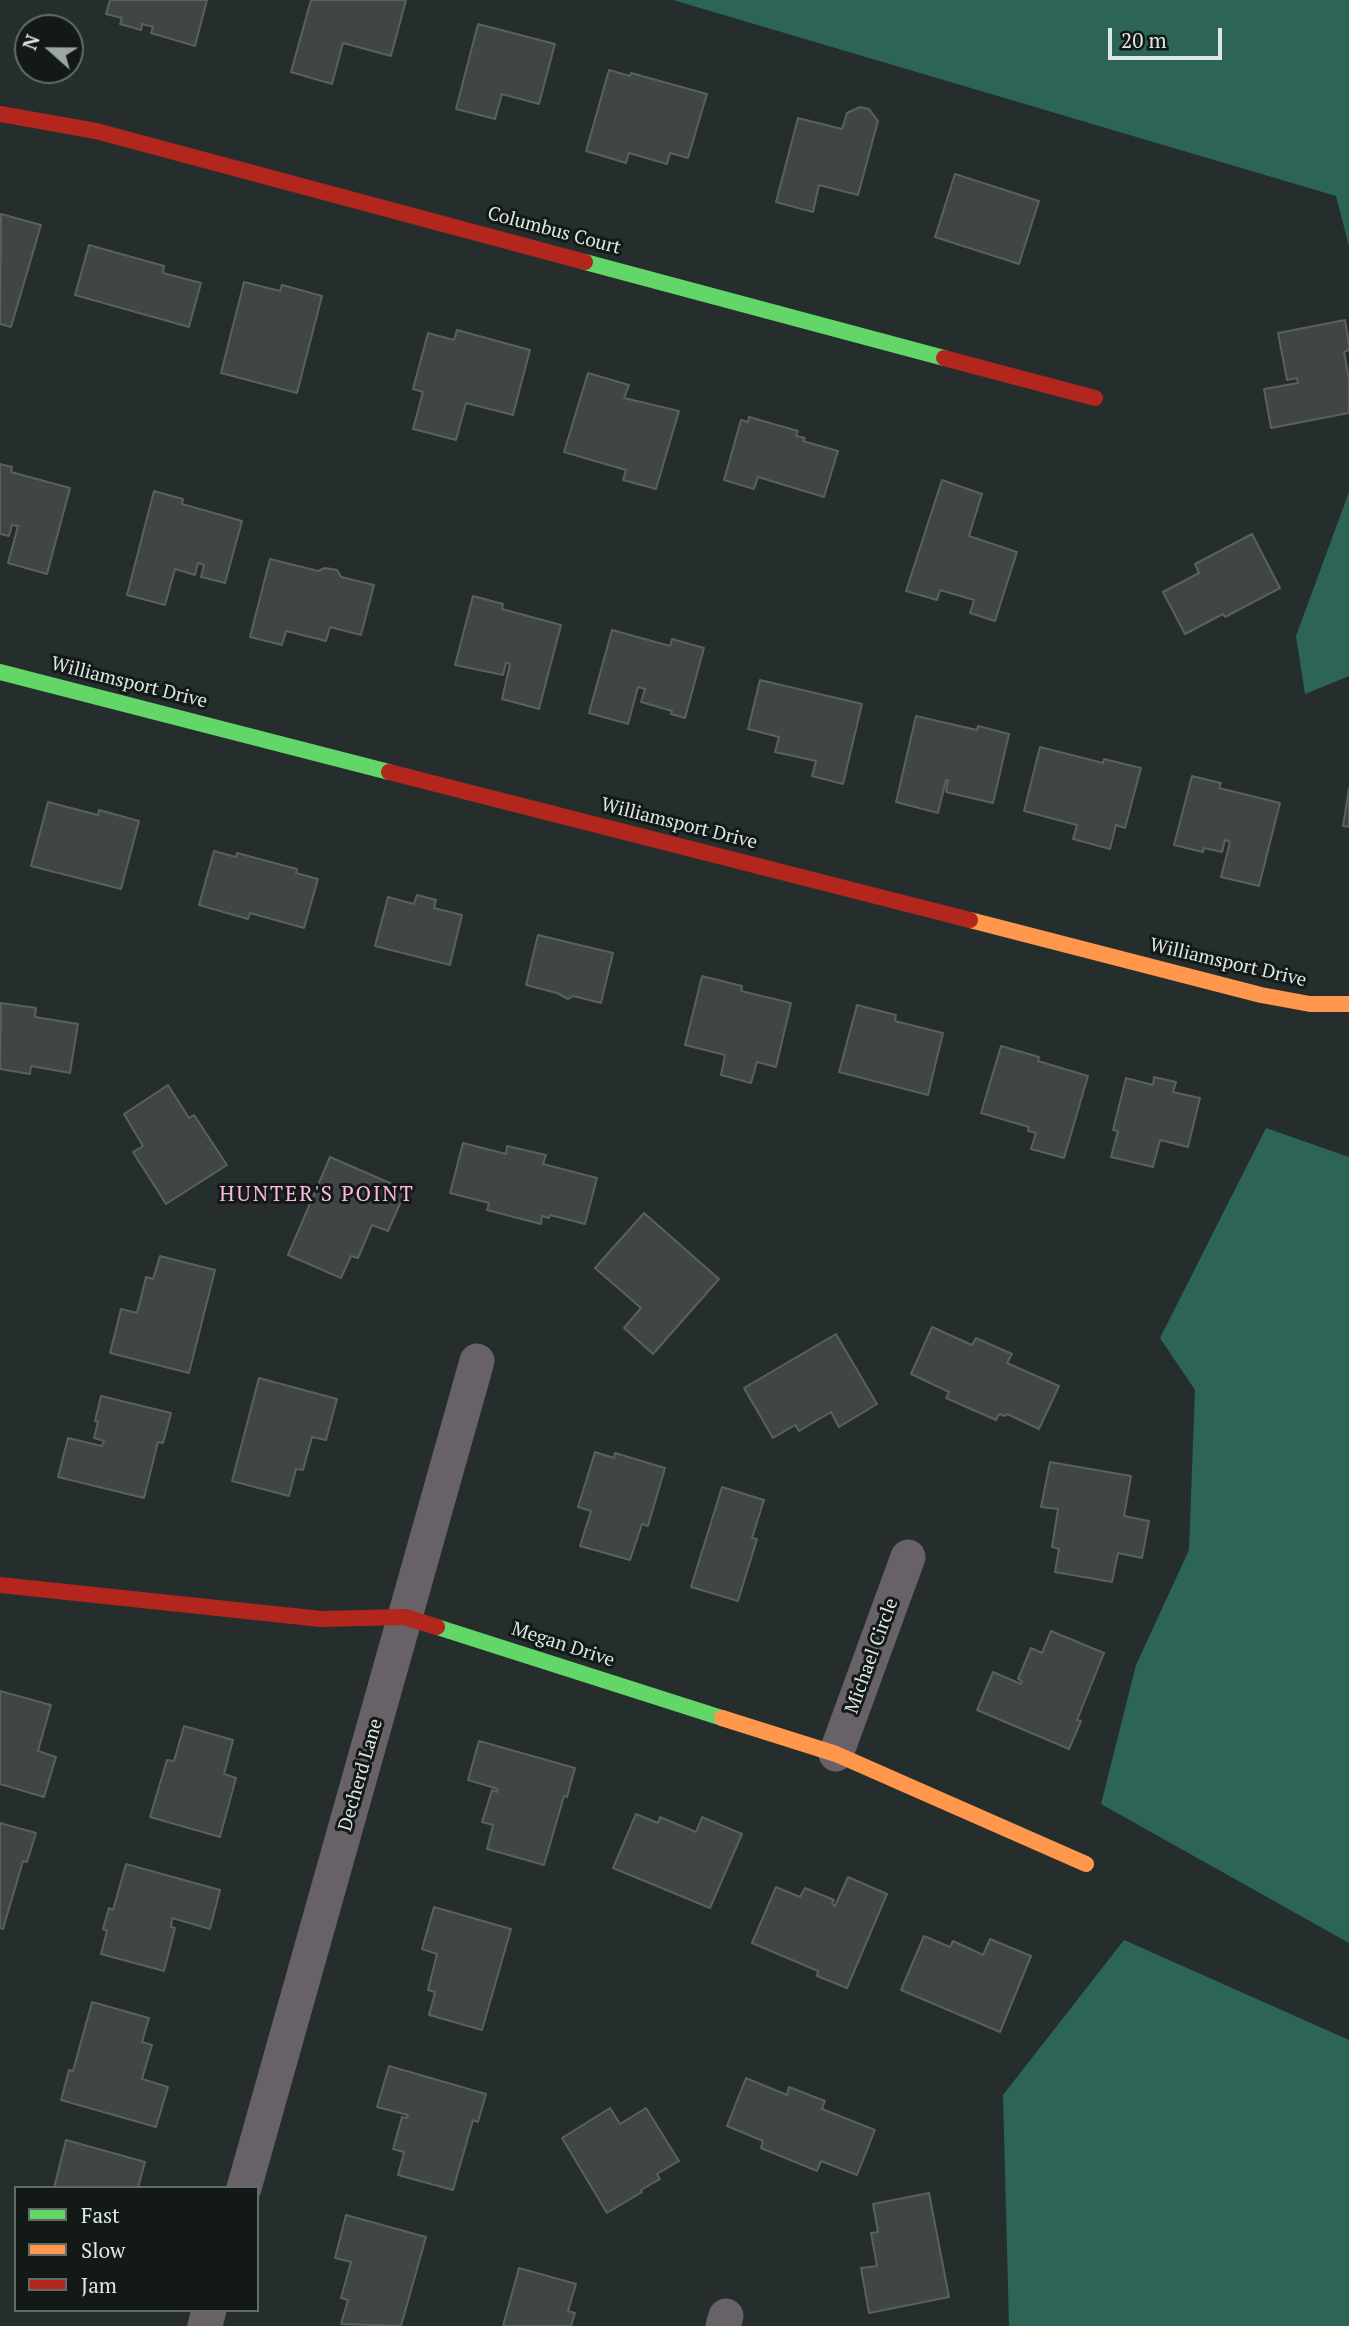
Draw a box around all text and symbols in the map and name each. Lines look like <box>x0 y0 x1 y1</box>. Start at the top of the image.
north arrow <box>14 14 84 84</box>
scale bar <box>1111 14 1225 58</box>
text: 20 m <box>1121 26 1167 54</box>
text: N <box>17 31 45 53</box>
street label: Columbus Court <box>485 202 623 260</box>
street label: Williamsport Drive <box>48 653 210 713</box>
street label: Williamsport Drive <box>598 794 760 854</box>
street label: Williamsport Drive <box>1147 934 1309 992</box>
district label: HUNTER'S POINT <box>221 1182 413 1208</box>
street label: Michael Circle <box>841 1595 903 1717</box>
street label: Megan Drive <box>509 1618 617 1672</box>
street label: Decherd Lane <box>334 1716 388 1834</box>
legend <box>14 2186 259 2312</box>
text: Fast <box>81 2201 120 2229</box>
text: Slow <box>81 2236 125 2264</box>
text: Jam <box>81 2271 117 2299</box>

